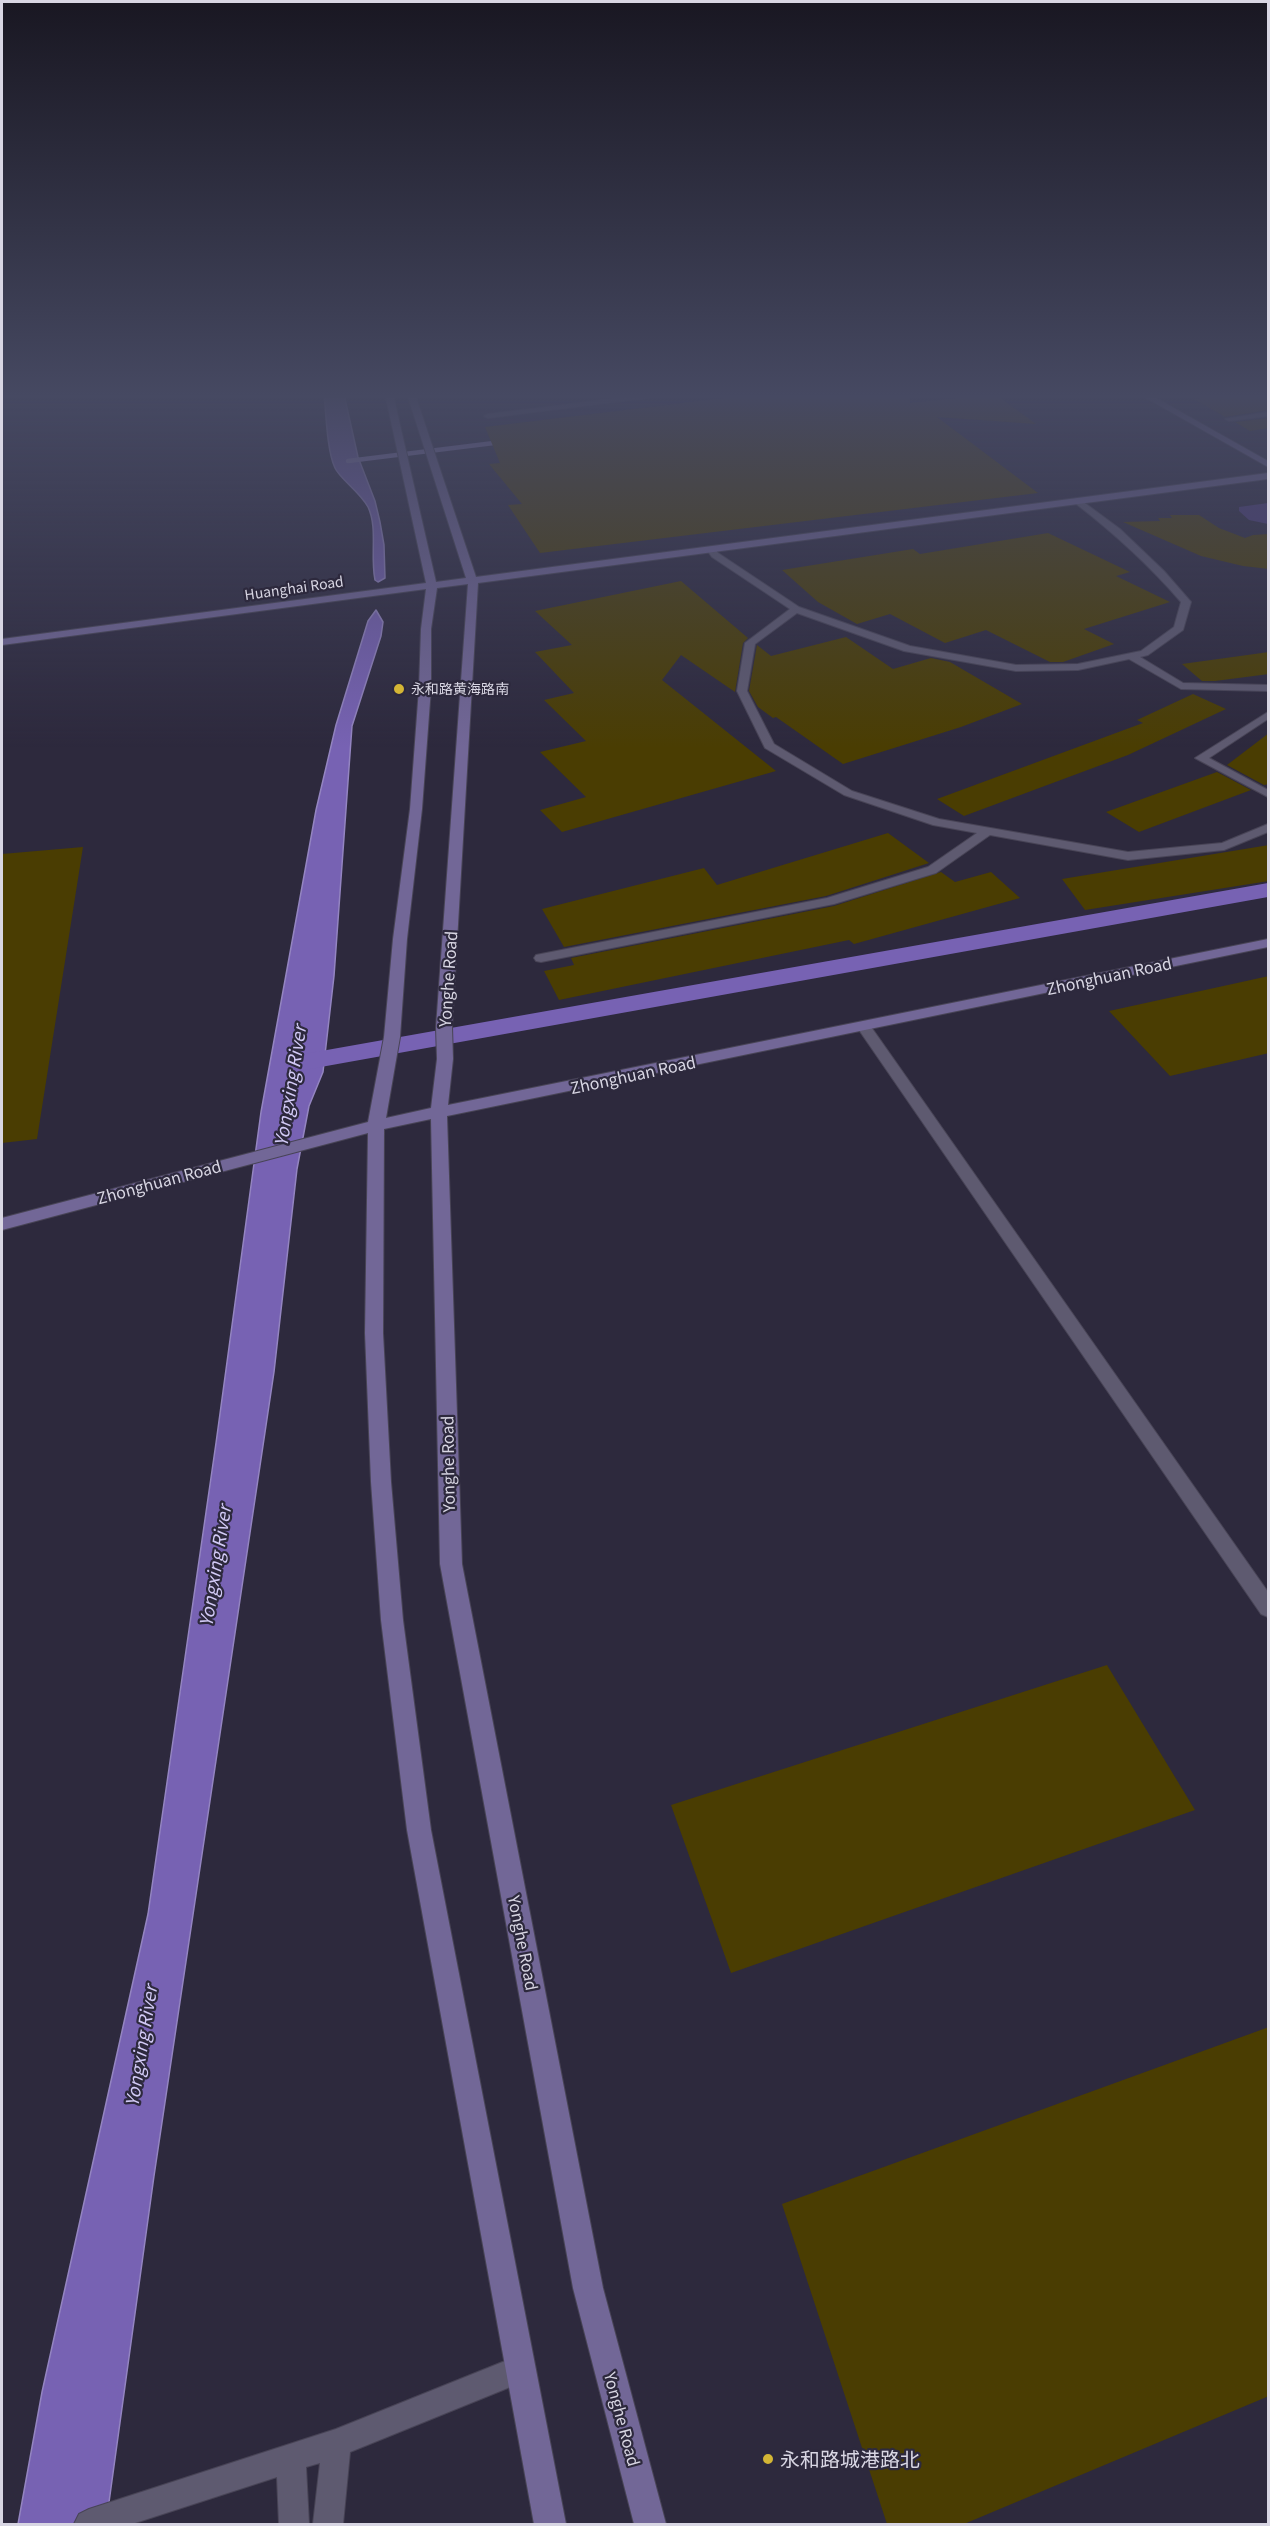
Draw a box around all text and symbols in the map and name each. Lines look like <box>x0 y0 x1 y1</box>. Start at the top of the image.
street label: Huanghai Road <box>243 573 345 603</box>
place label: 永和路黄海路南 <box>411 681 509 697</box>
marker: 永和路黄海路南 <box>392 682 406 696</box>
street label: Yonghe Road <box>435 930 461 1028</box>
street label: Zhonghuan Road <box>1044 953 1174 999</box>
water label: Yongxing River <box>270 1024 310 1148</box>
street label: Zhonghuan Road <box>568 1052 698 1098</box>
street label: Zhonghuan Road <box>95 1156 223 1208</box>
street label: Yonghe Road <box>438 1416 458 1512</box>
water label: Yongxing River <box>195 1504 235 1628</box>
street label: Yonghe Road <box>504 1894 542 1992</box>
water label: Yongxing River <box>121 1984 161 2108</box>
street label: Yonghe Road <box>600 2370 644 2468</box>
place label: 永和路城港路北 <box>780 2447 920 2471</box>
marker: 永和路城港路北 <box>761 2452 775 2466</box>

